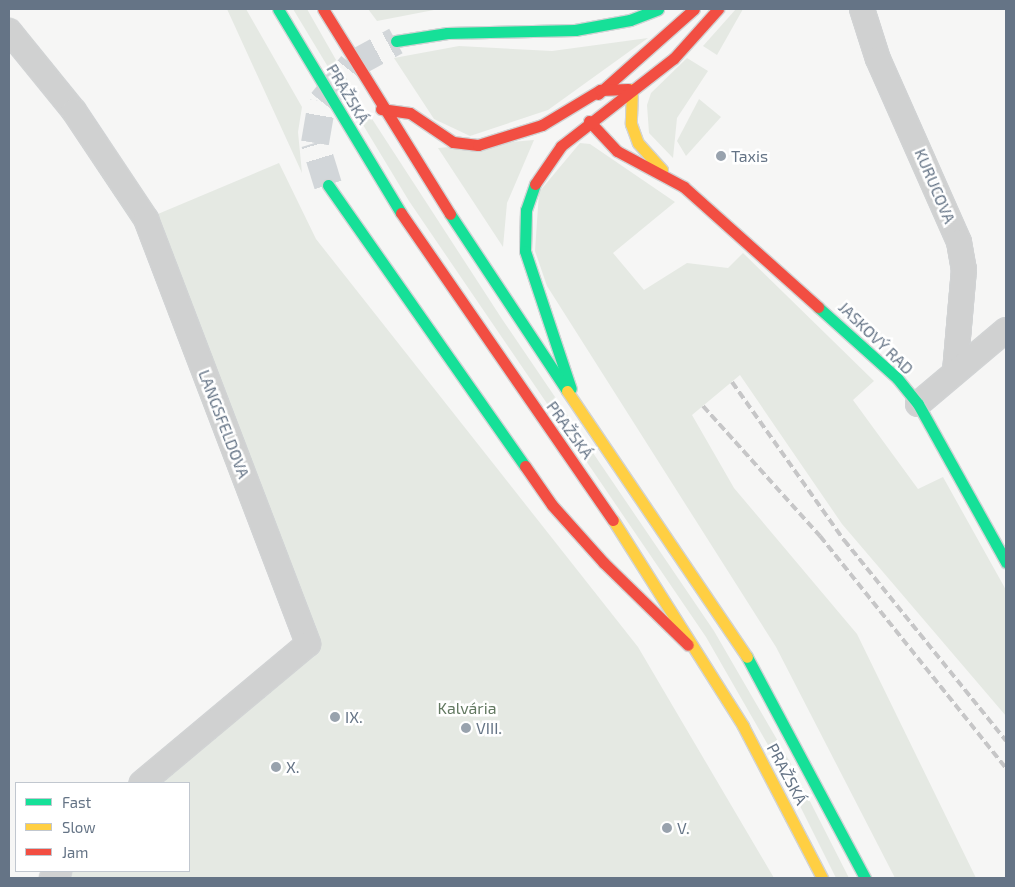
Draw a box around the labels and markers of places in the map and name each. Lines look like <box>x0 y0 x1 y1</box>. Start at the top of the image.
place label: Taxis <box>731 146 768 166</box>
marker: Taxis <box>715 150 727 162</box>
place label: IX. <box>345 707 363 727</box>
marker: IX. <box>329 711 341 723</box>
place label: VIII. <box>476 718 502 738</box>
marker: VIII. <box>460 722 472 734</box>
place label: X. <box>286 757 299 777</box>
marker: X. <box>270 761 282 773</box>
place label: V. <box>677 818 690 838</box>
marker: V. <box>661 822 673 834</box>

